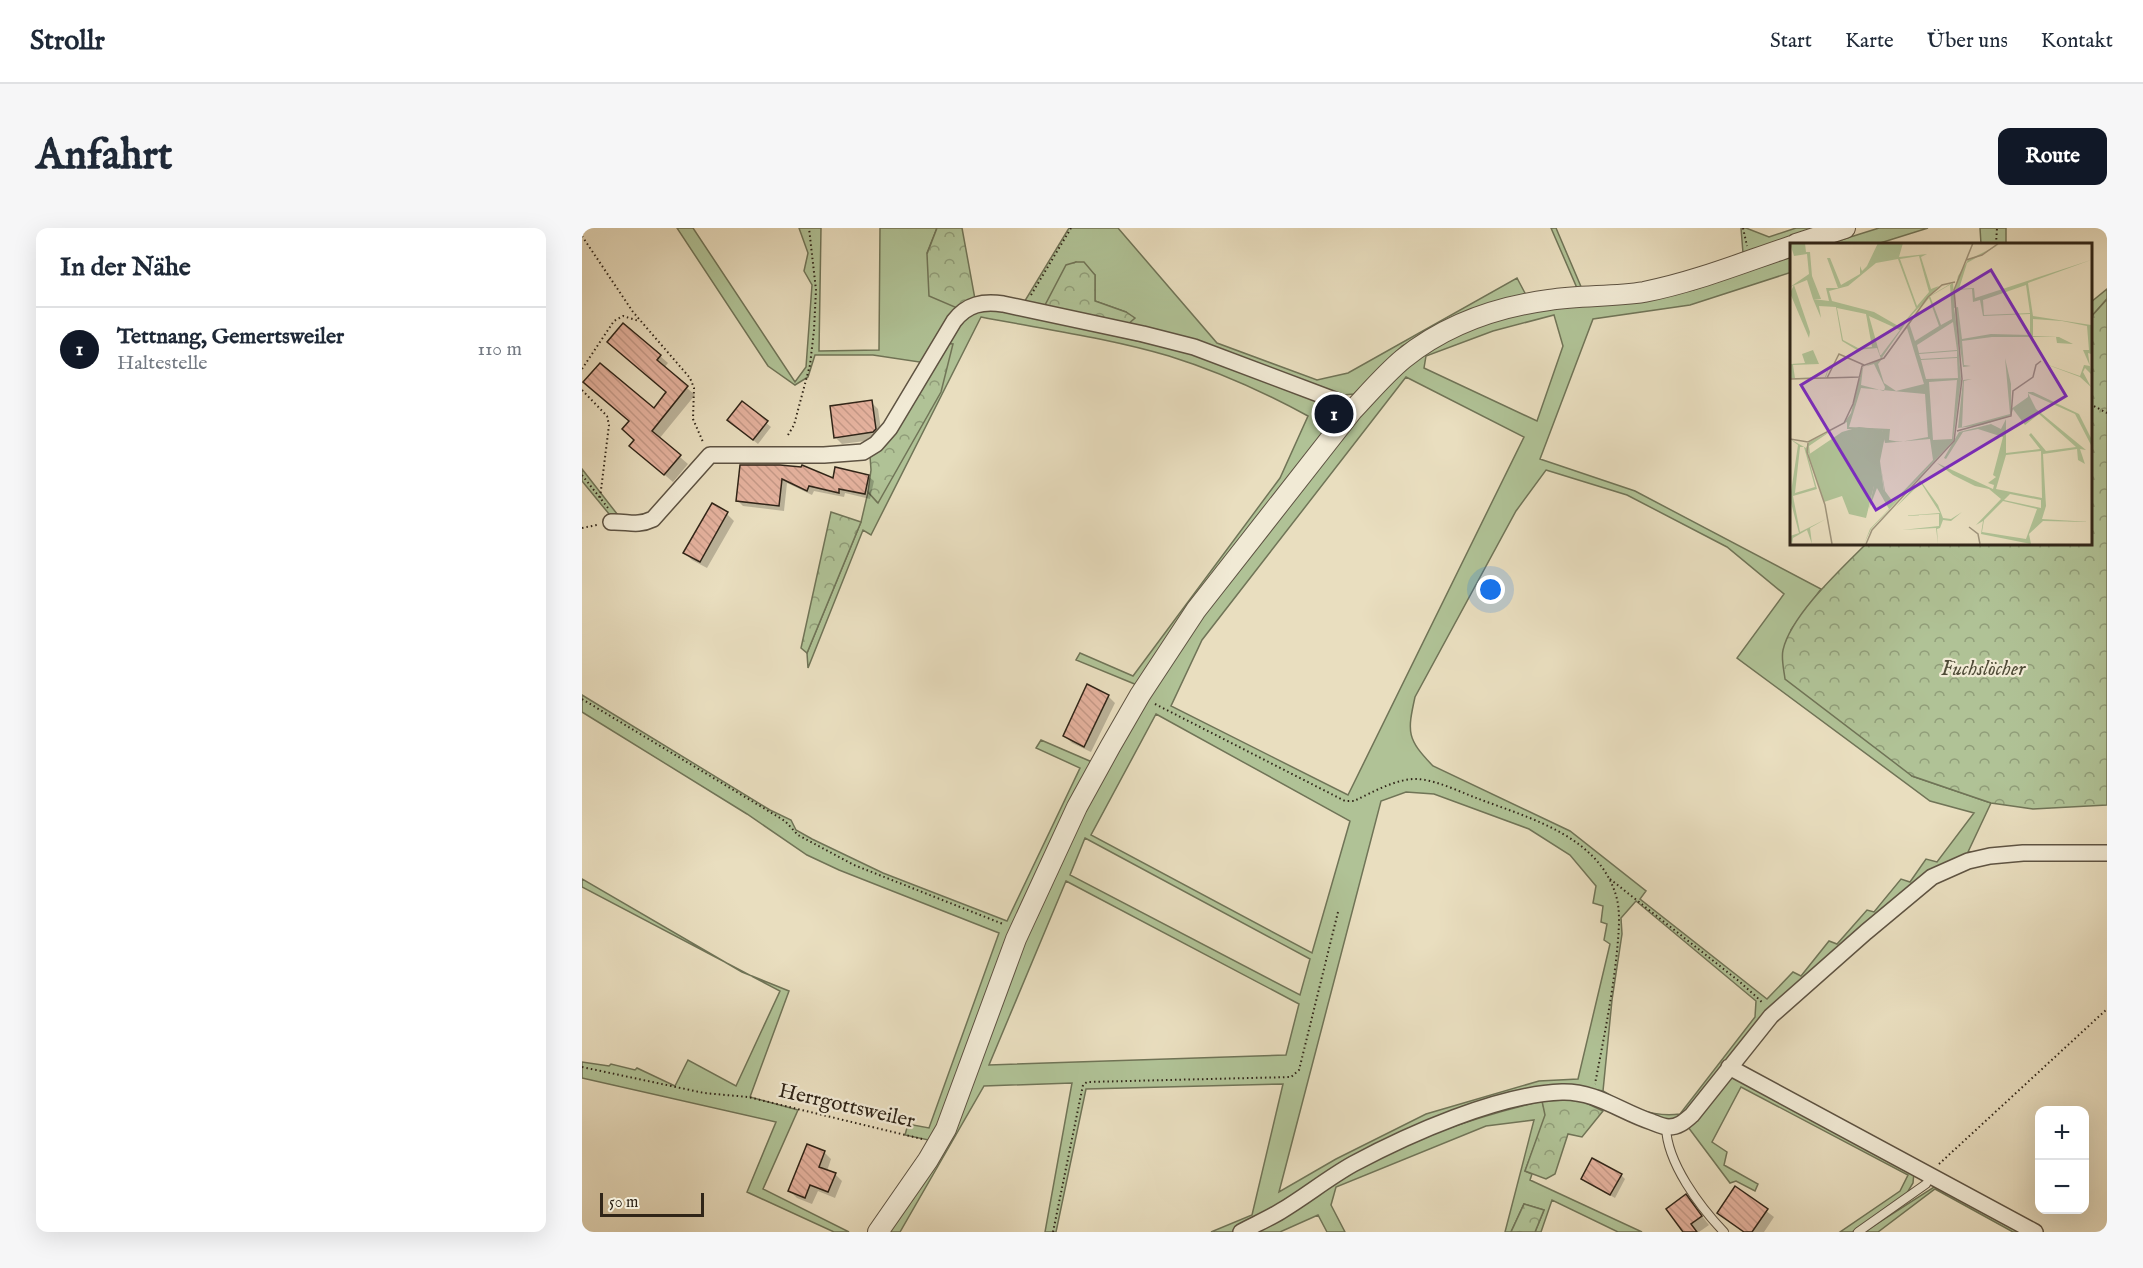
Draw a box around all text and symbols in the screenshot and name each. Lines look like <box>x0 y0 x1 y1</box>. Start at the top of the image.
text: Strollr <box>30 24 105 59</box>
text: Start <box>1770 28 1812 55</box>
text: Karte <box>1845 28 1894 55</box>
text: Über uns <box>1927 28 2008 55</box>
text: Kontakt <box>2041 28 2113 55</box>
button: Route <box>1998 128 2107 185</box>
text: Anfahrt <box>36 130 172 183</box>
inset map <box>1790 243 2092 544</box>
text: In der Nähe <box>60 251 191 284</box>
text: Tettnang, Gemertsweiler <box>117 323 344 351</box>
text: 1 <box>76 337 83 362</box>
text: 110 m <box>478 337 522 362</box>
text: Haltestelle <box>117 351 207 376</box>
pin: 1 <box>1314 392 1353 436</box>
your location <box>1476 575 1505 604</box>
park label: Fuchslöcher <box>1941 656 2026 683</box>
street label: Herrgottsweiler <box>776 1078 918 1135</box>
map controls <box>2035 1106 2089 1214</box>
button: + <box>2035 1106 2089 1160</box>
button: − <box>2035 1160 2089 1214</box>
scale bar <box>600 1190 704 1218</box>
text: 50 m <box>609 1193 638 1213</box>

